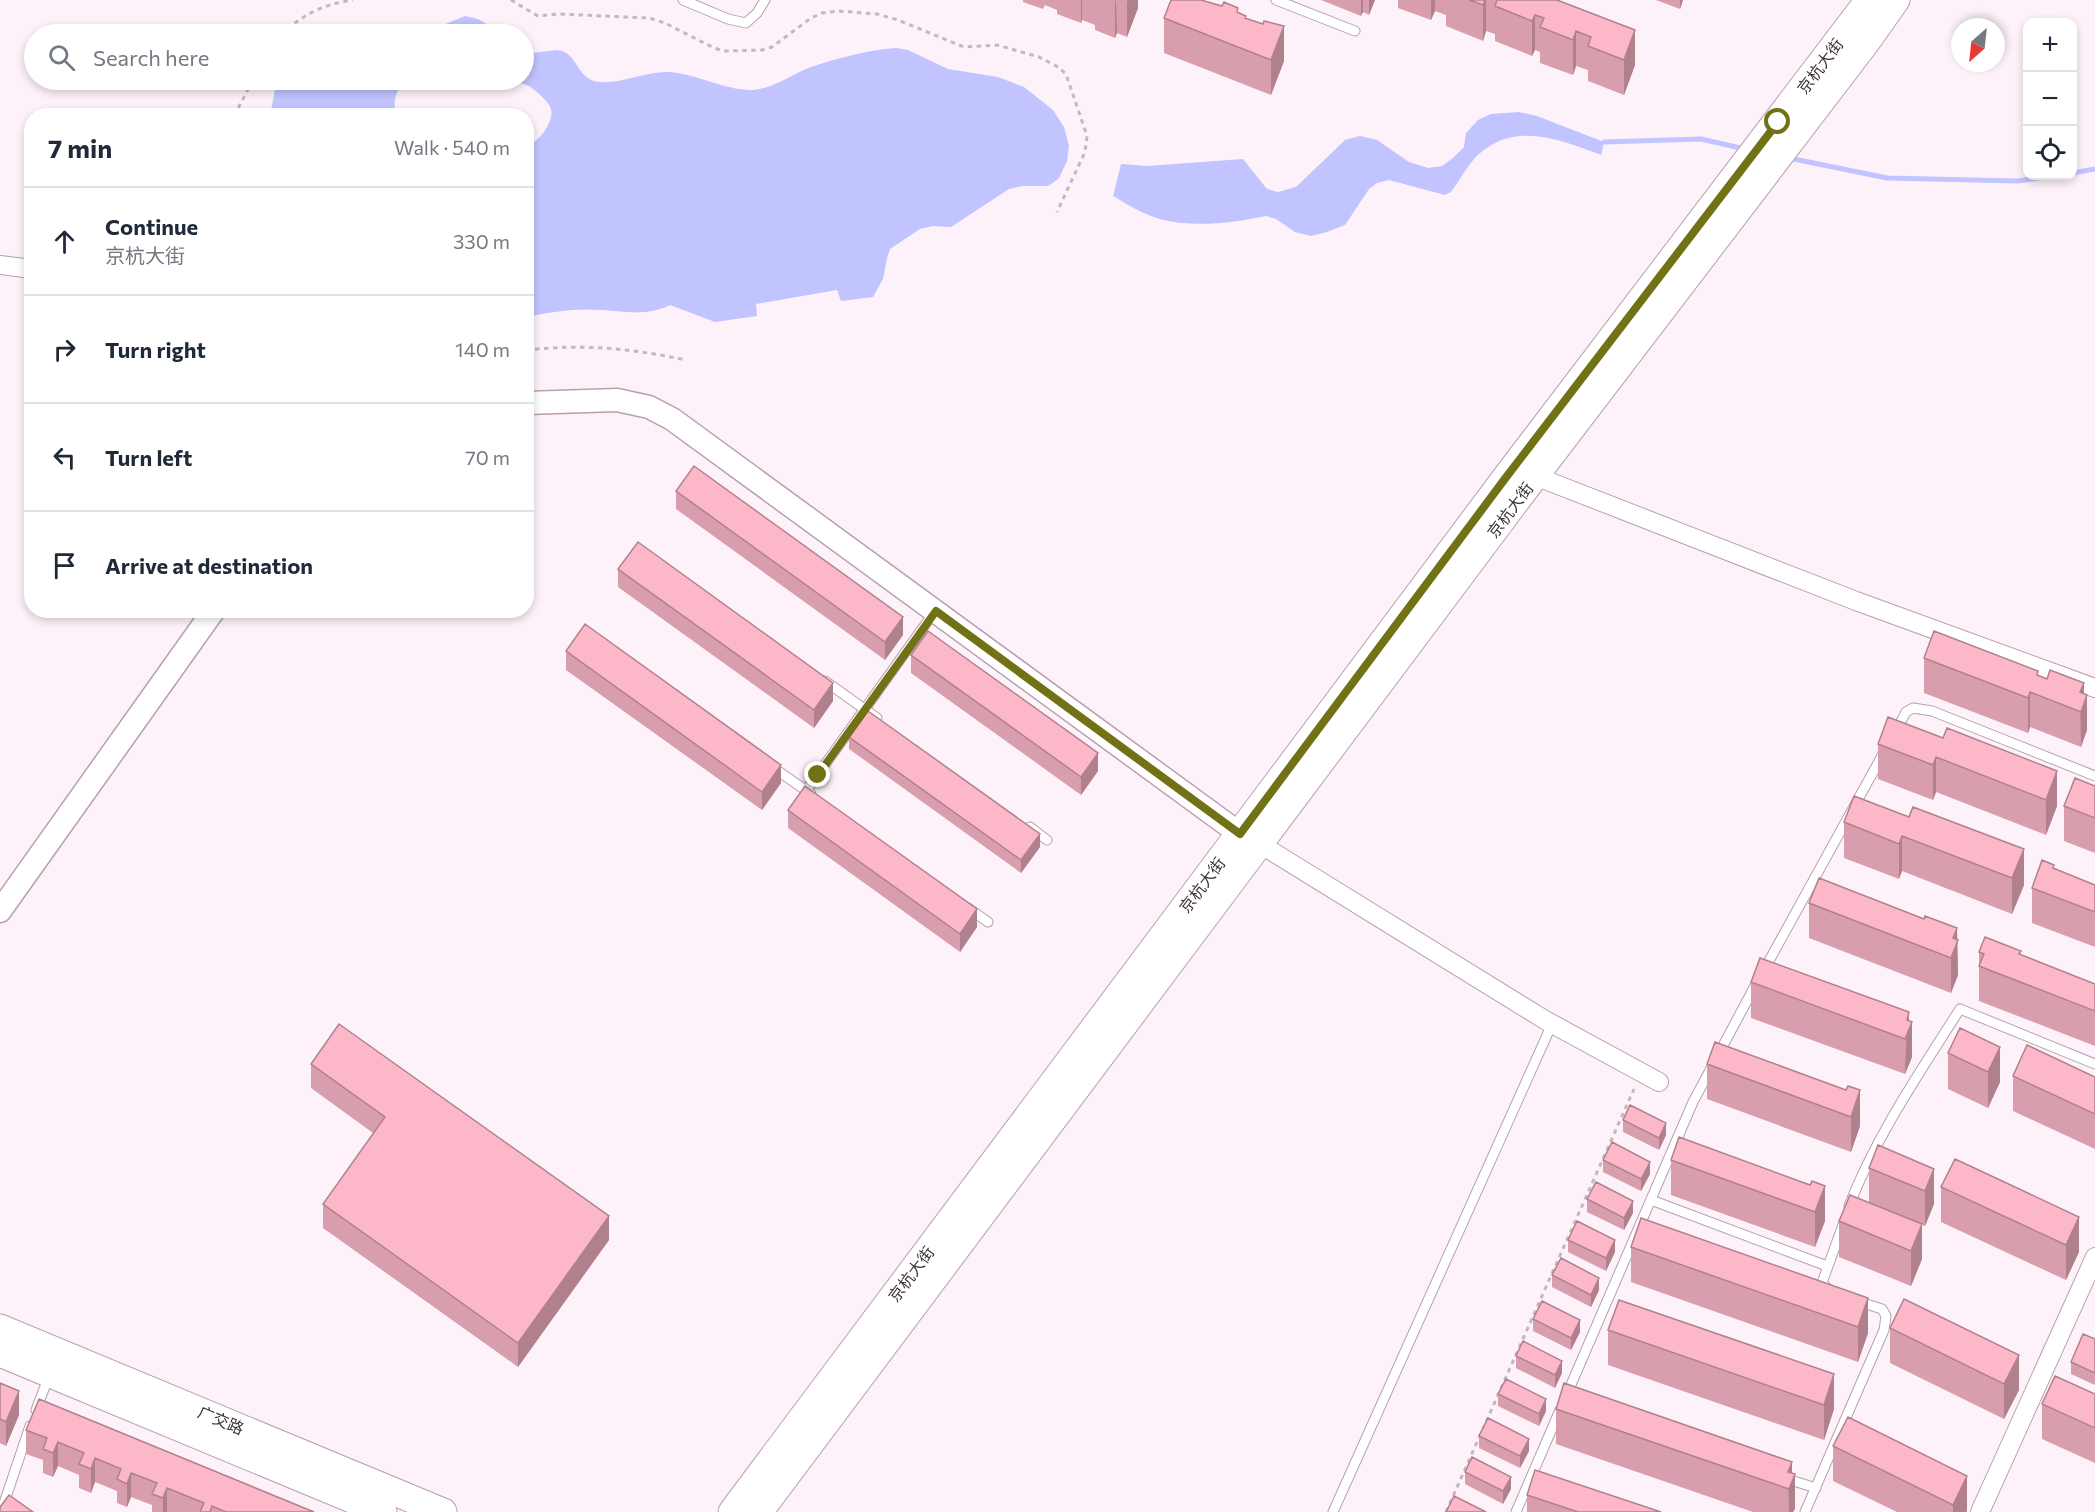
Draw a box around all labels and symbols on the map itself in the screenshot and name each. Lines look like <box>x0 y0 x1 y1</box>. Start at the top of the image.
north arrow <box>1951 18 2005 72</box>
street label: 京杭大街 <box>1793 34 1846 97</box>
route start <box>1764 108 1790 134</box>
street label: 京杭大街 <box>1483 478 1536 541</box>
route end <box>804 761 830 787</box>
street label: 京杭大街 <box>1175 853 1228 916</box>
street label: 京杭大街 <box>884 1242 937 1305</box>
street label: 广交路 <box>195 1401 247 1438</box>

